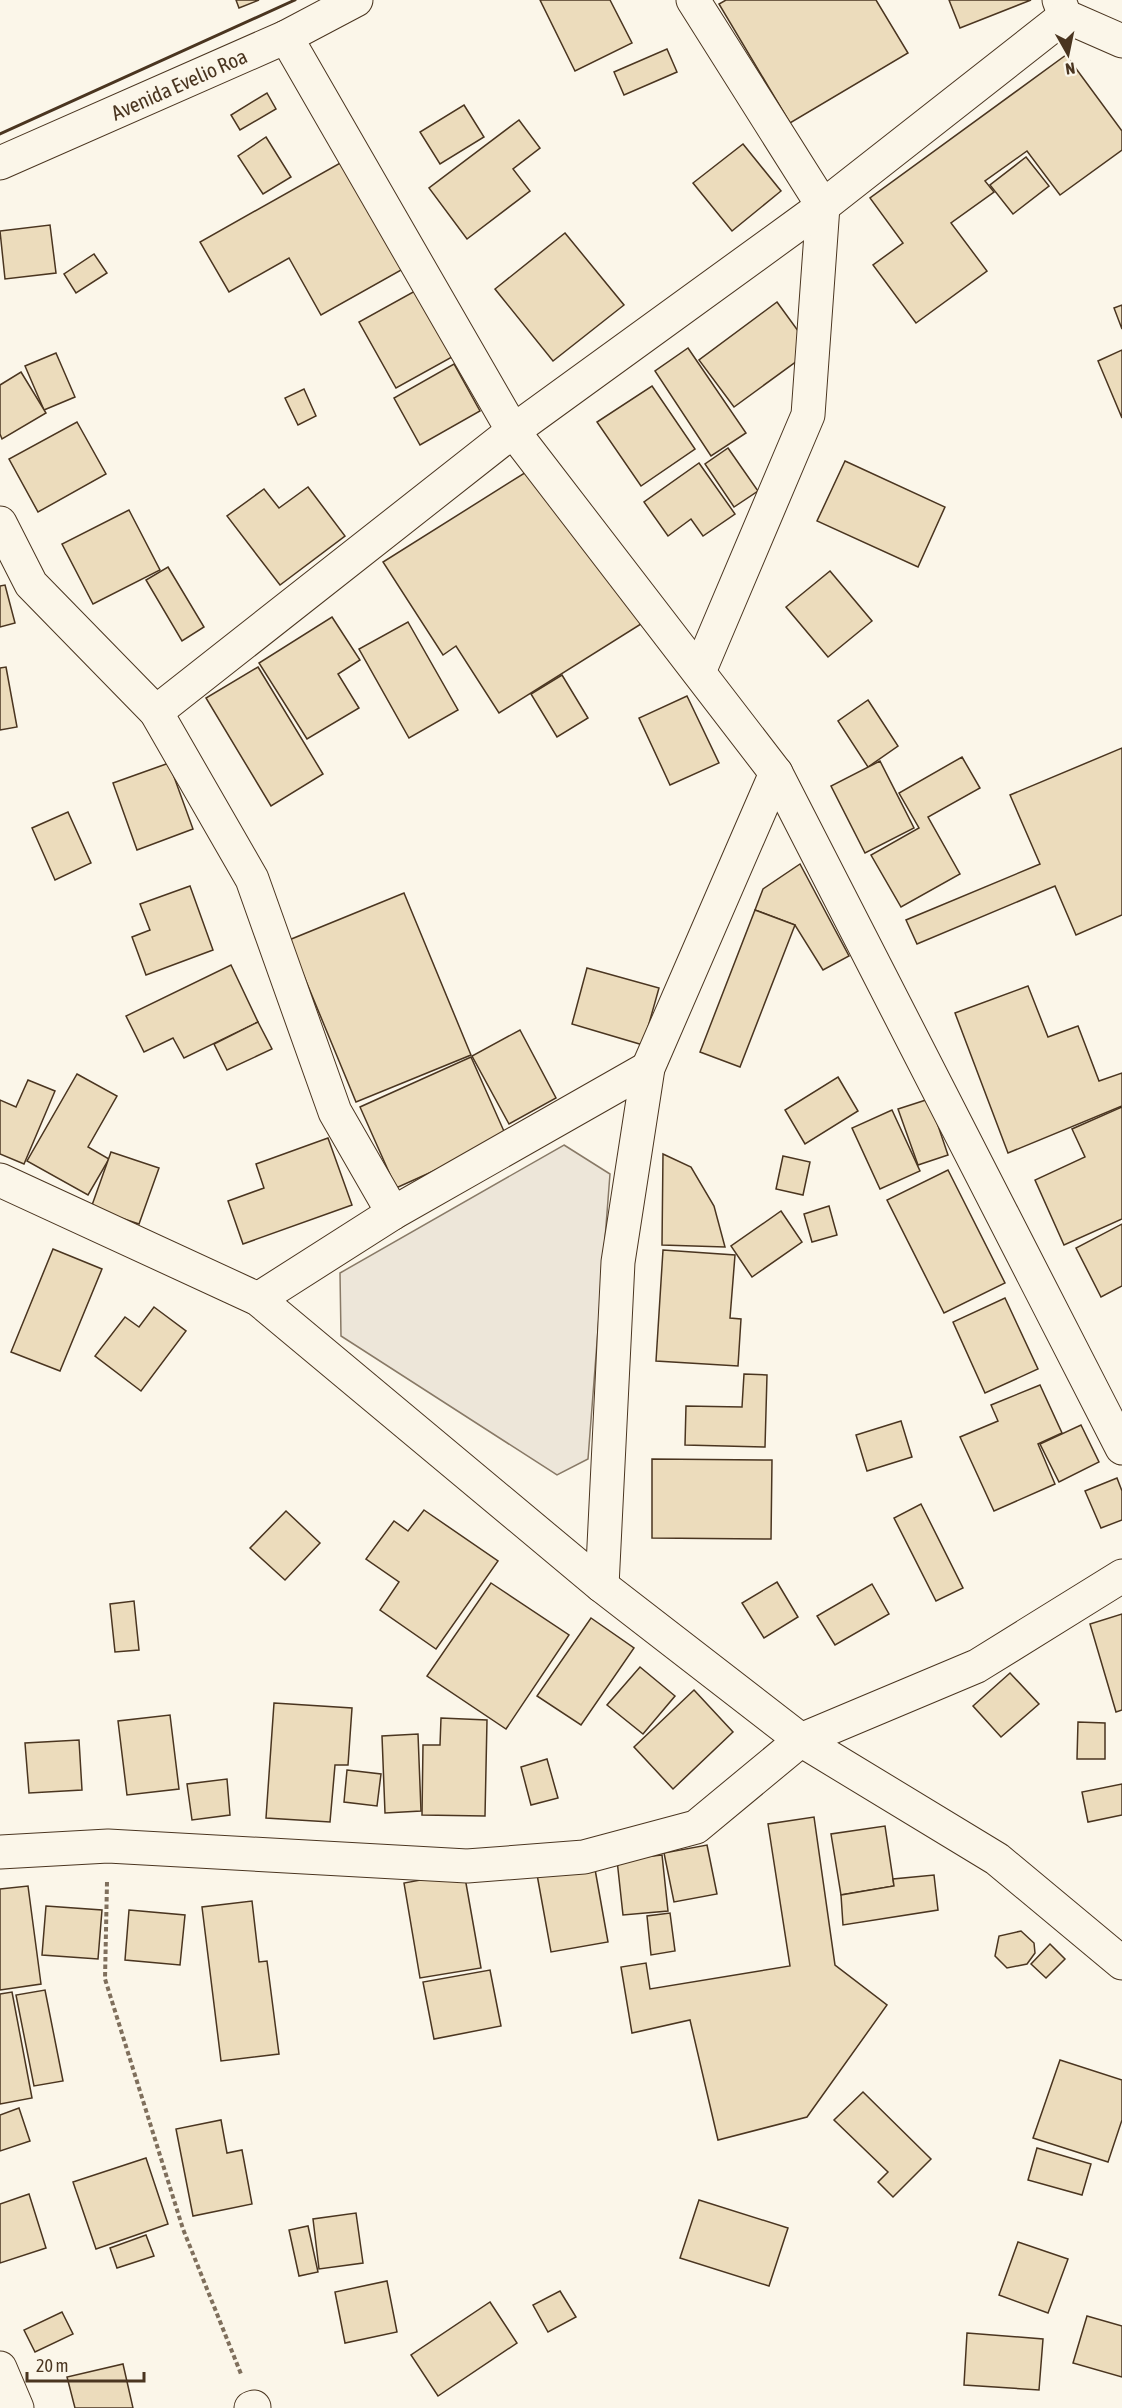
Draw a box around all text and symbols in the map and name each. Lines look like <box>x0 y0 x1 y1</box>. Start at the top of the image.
north arrow <box>1038 24 1098 84</box>
street label: Avenida Evelio Roa <box>107 43 251 125</box>
text: N <box>1064 59 1076 78</box>
scale bar <box>27 2345 144 2383</box>
text: 20 m <box>36 2355 68 2376</box>

